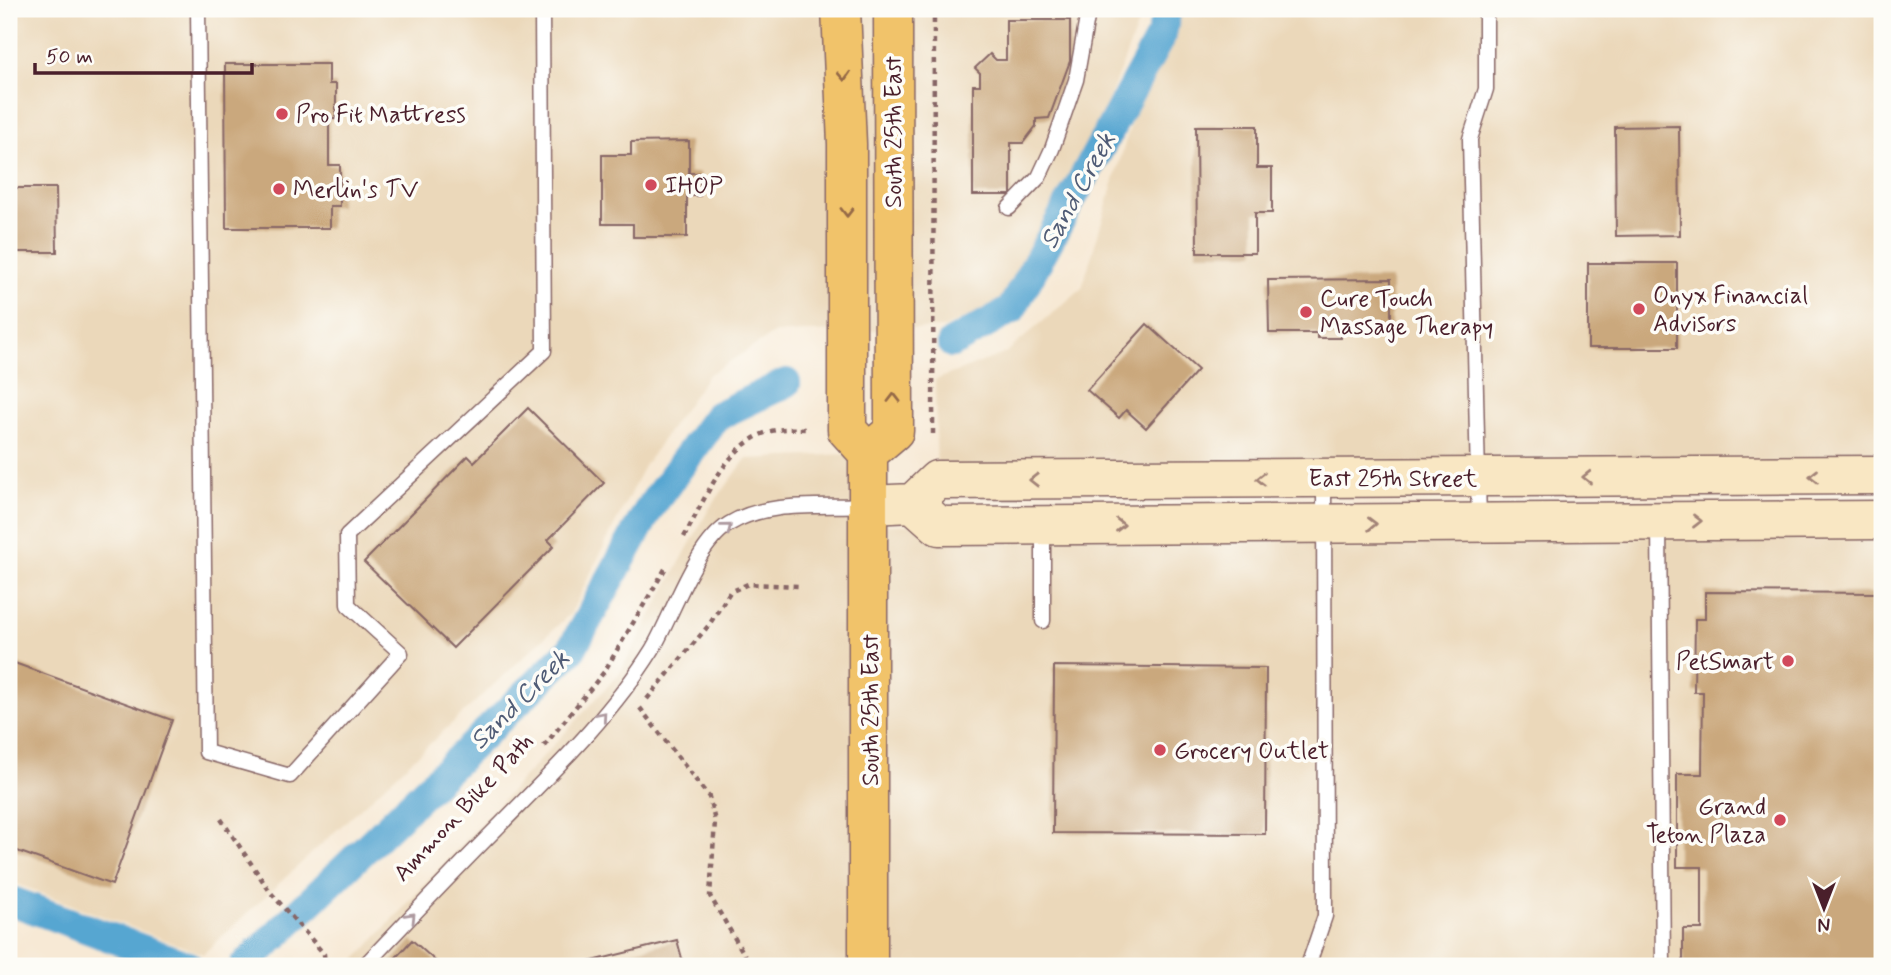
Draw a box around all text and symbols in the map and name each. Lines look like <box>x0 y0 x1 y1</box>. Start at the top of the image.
scale bar <box>35 32 252 76</box>
text: 50 m <box>46 43 93 71</box>
street label: South 25th East <box>879 55 910 208</box>
one-way arrow <box>836 71 851 82</box>
place label: Pro Fit Mattress <box>296 100 466 131</box>
marker: Pro Fit Mattress <box>274 106 290 122</box>
water label: Sand Creek <box>1033 127 1125 255</box>
place label: IHOP <box>665 171 723 202</box>
place label: Merlin's TV <box>293 175 419 206</box>
marker: IHOP <box>643 177 659 193</box>
marker: Merlin's TV <box>271 181 287 197</box>
one-way arrow <box>839 207 855 218</box>
place label: Onyx Financial Advisors <box>1653 281 1808 340</box>
place label: Cure Touch Massage Therapy <box>1320 284 1493 343</box>
marker: Onyx Financial Advisors <box>1631 301 1647 317</box>
marker: Cure Touch Massage Therapy <box>1298 304 1314 320</box>
one-way arrow <box>886 392 902 402</box>
street label: East 25th Street <box>1309 464 1477 495</box>
one-way arrow <box>1808 468 1819 483</box>
one-way arrow <box>1581 469 1591 485</box>
one-way arrow <box>1255 471 1266 487</box>
one-way arrow <box>1028 472 1038 488</box>
one-way arrow <box>1692 513 1703 529</box>
one-way arrow <box>1367 516 1377 532</box>
one-way arrow <box>1115 517 1125 533</box>
one-way arrow <box>720 523 732 536</box>
street label: South 25th East <box>856 633 887 786</box>
water label: Sand Creek <box>463 643 578 758</box>
place label: PetSmart <box>1676 647 1774 678</box>
marker: PetSmart <box>1780 653 1796 669</box>
one-way arrow <box>594 711 606 724</box>
street label: Ammon Bike Path <box>387 727 541 889</box>
place label: Grocery Outlet <box>1174 736 1329 767</box>
marker: Grocery Outlet <box>1152 742 1168 758</box>
place label: Grand Teton Plaza <box>1646 792 1766 851</box>
marker: Grand Teton Plaza <box>1772 812 1788 828</box>
north arrow <box>1790 874 1860 944</box>
text: N <box>1818 911 1830 936</box>
one-way arrow <box>402 912 415 925</box>

